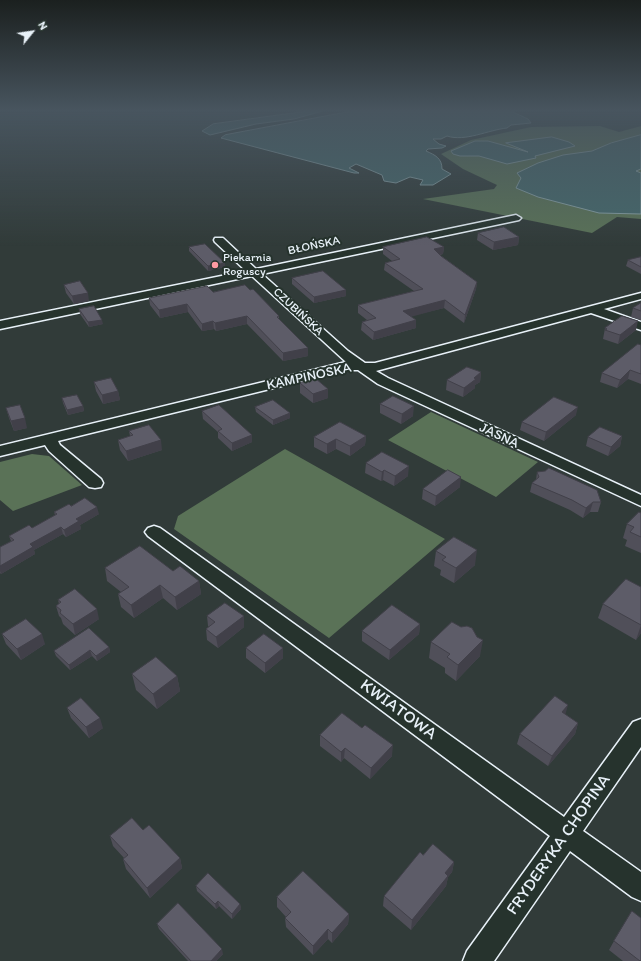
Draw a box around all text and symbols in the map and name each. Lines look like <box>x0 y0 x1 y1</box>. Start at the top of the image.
north arrow <box>12 12 52 52</box>
text: N <box>35 19 50 32</box>
street label: BŁOŃSKA <box>287 233 341 259</box>
place label: Piekarnia Roguscy <box>223 251 271 279</box>
marker: Piekarnia Roguscy <box>210 260 220 270</box>
street label: CZUBIŃSKA <box>270 285 326 339</box>
street label: KAMPINOSKA <box>265 360 353 394</box>
street label: JASNA <box>476 420 522 452</box>
street label: KWIATOWA <box>356 675 440 745</box>
street label: FRYDERYKA CHOPINA <box>503 771 615 919</box>

